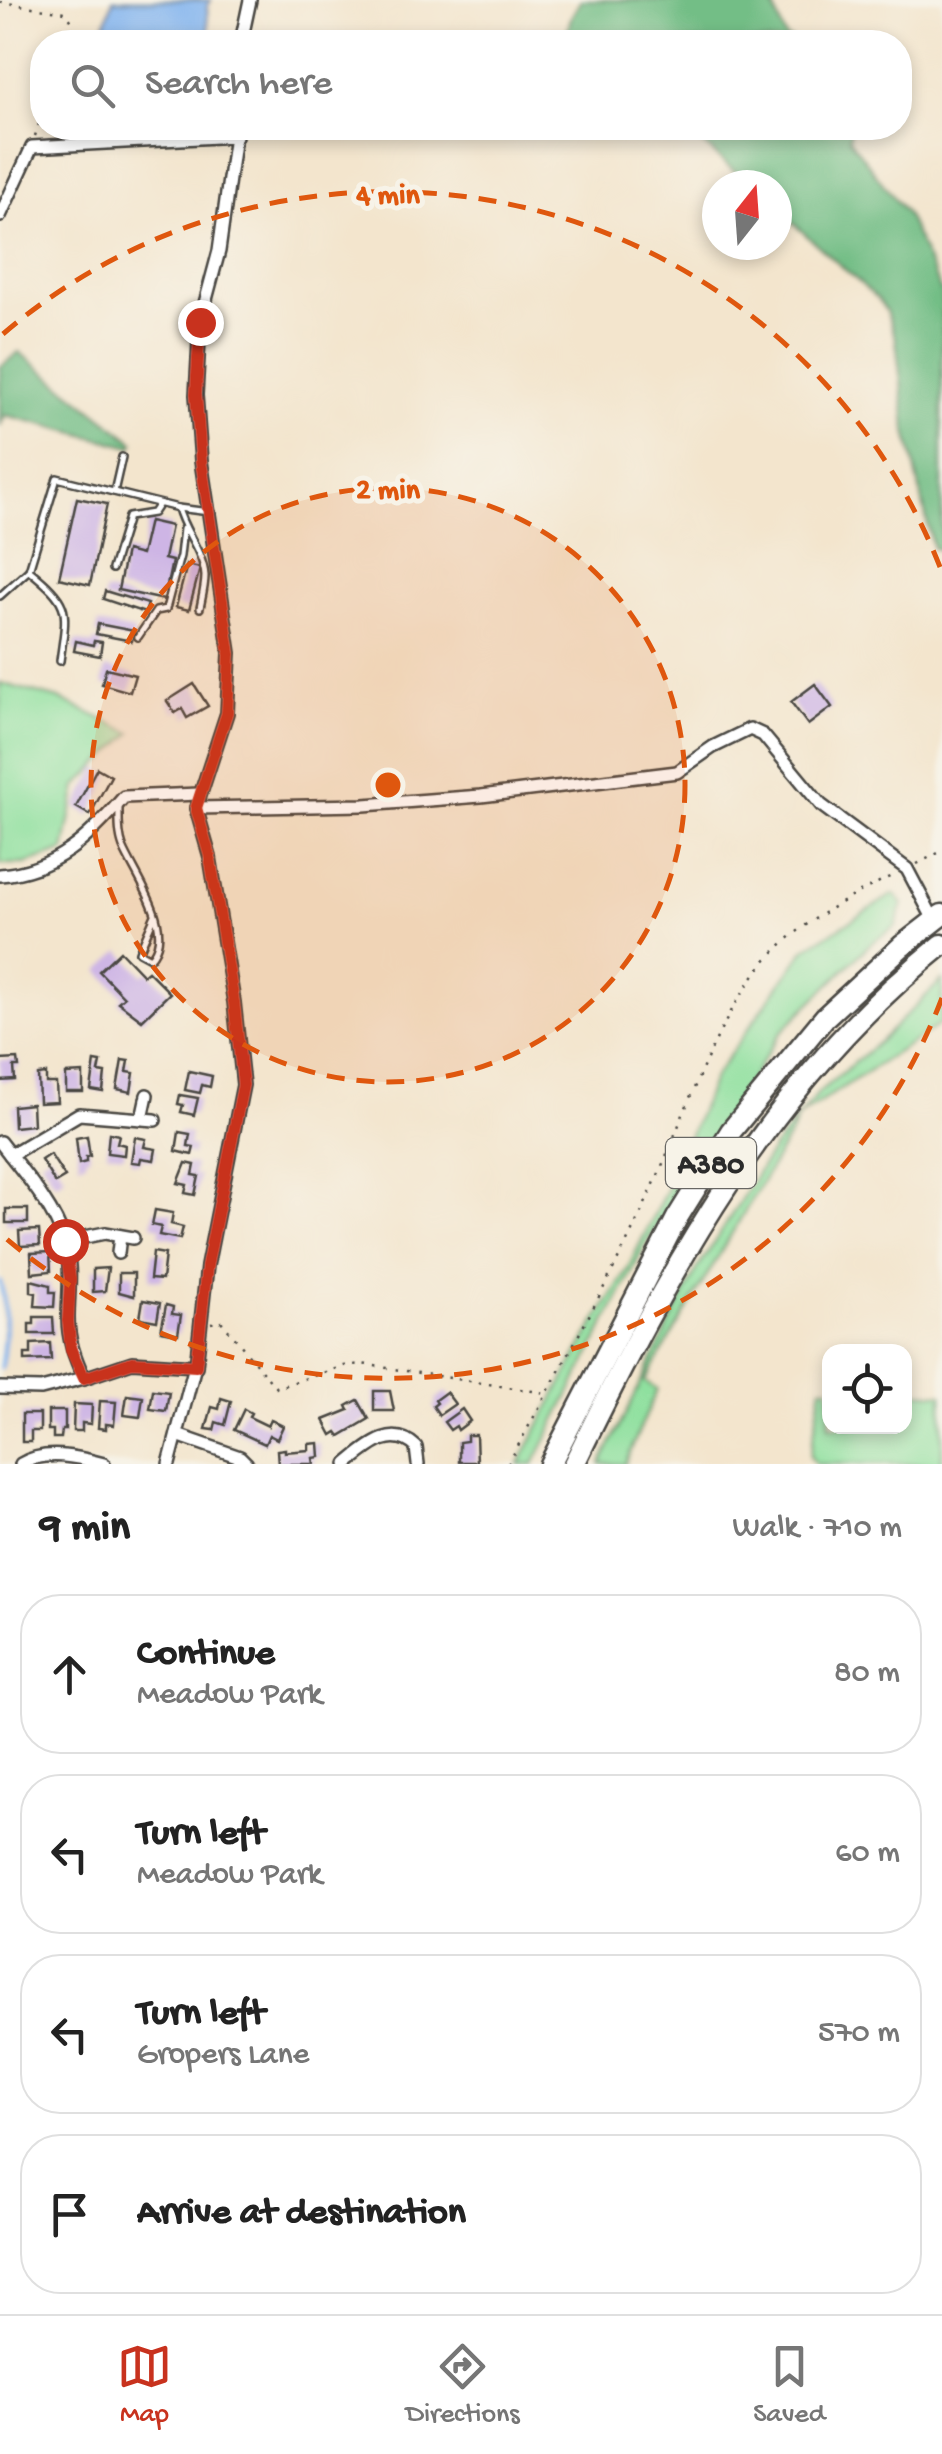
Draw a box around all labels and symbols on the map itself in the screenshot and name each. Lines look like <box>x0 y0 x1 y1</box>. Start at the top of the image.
north arrow <box>702 170 792 260</box>
text: 4 min <box>355 180 420 215</box>
route end <box>178 300 224 346</box>
text: 2 min <box>356 475 421 510</box>
centre of rings <box>370 767 406 803</box>
road number: A380 <box>666 1138 756 1188</box>
route start <box>43 1219 89 1265</box>

